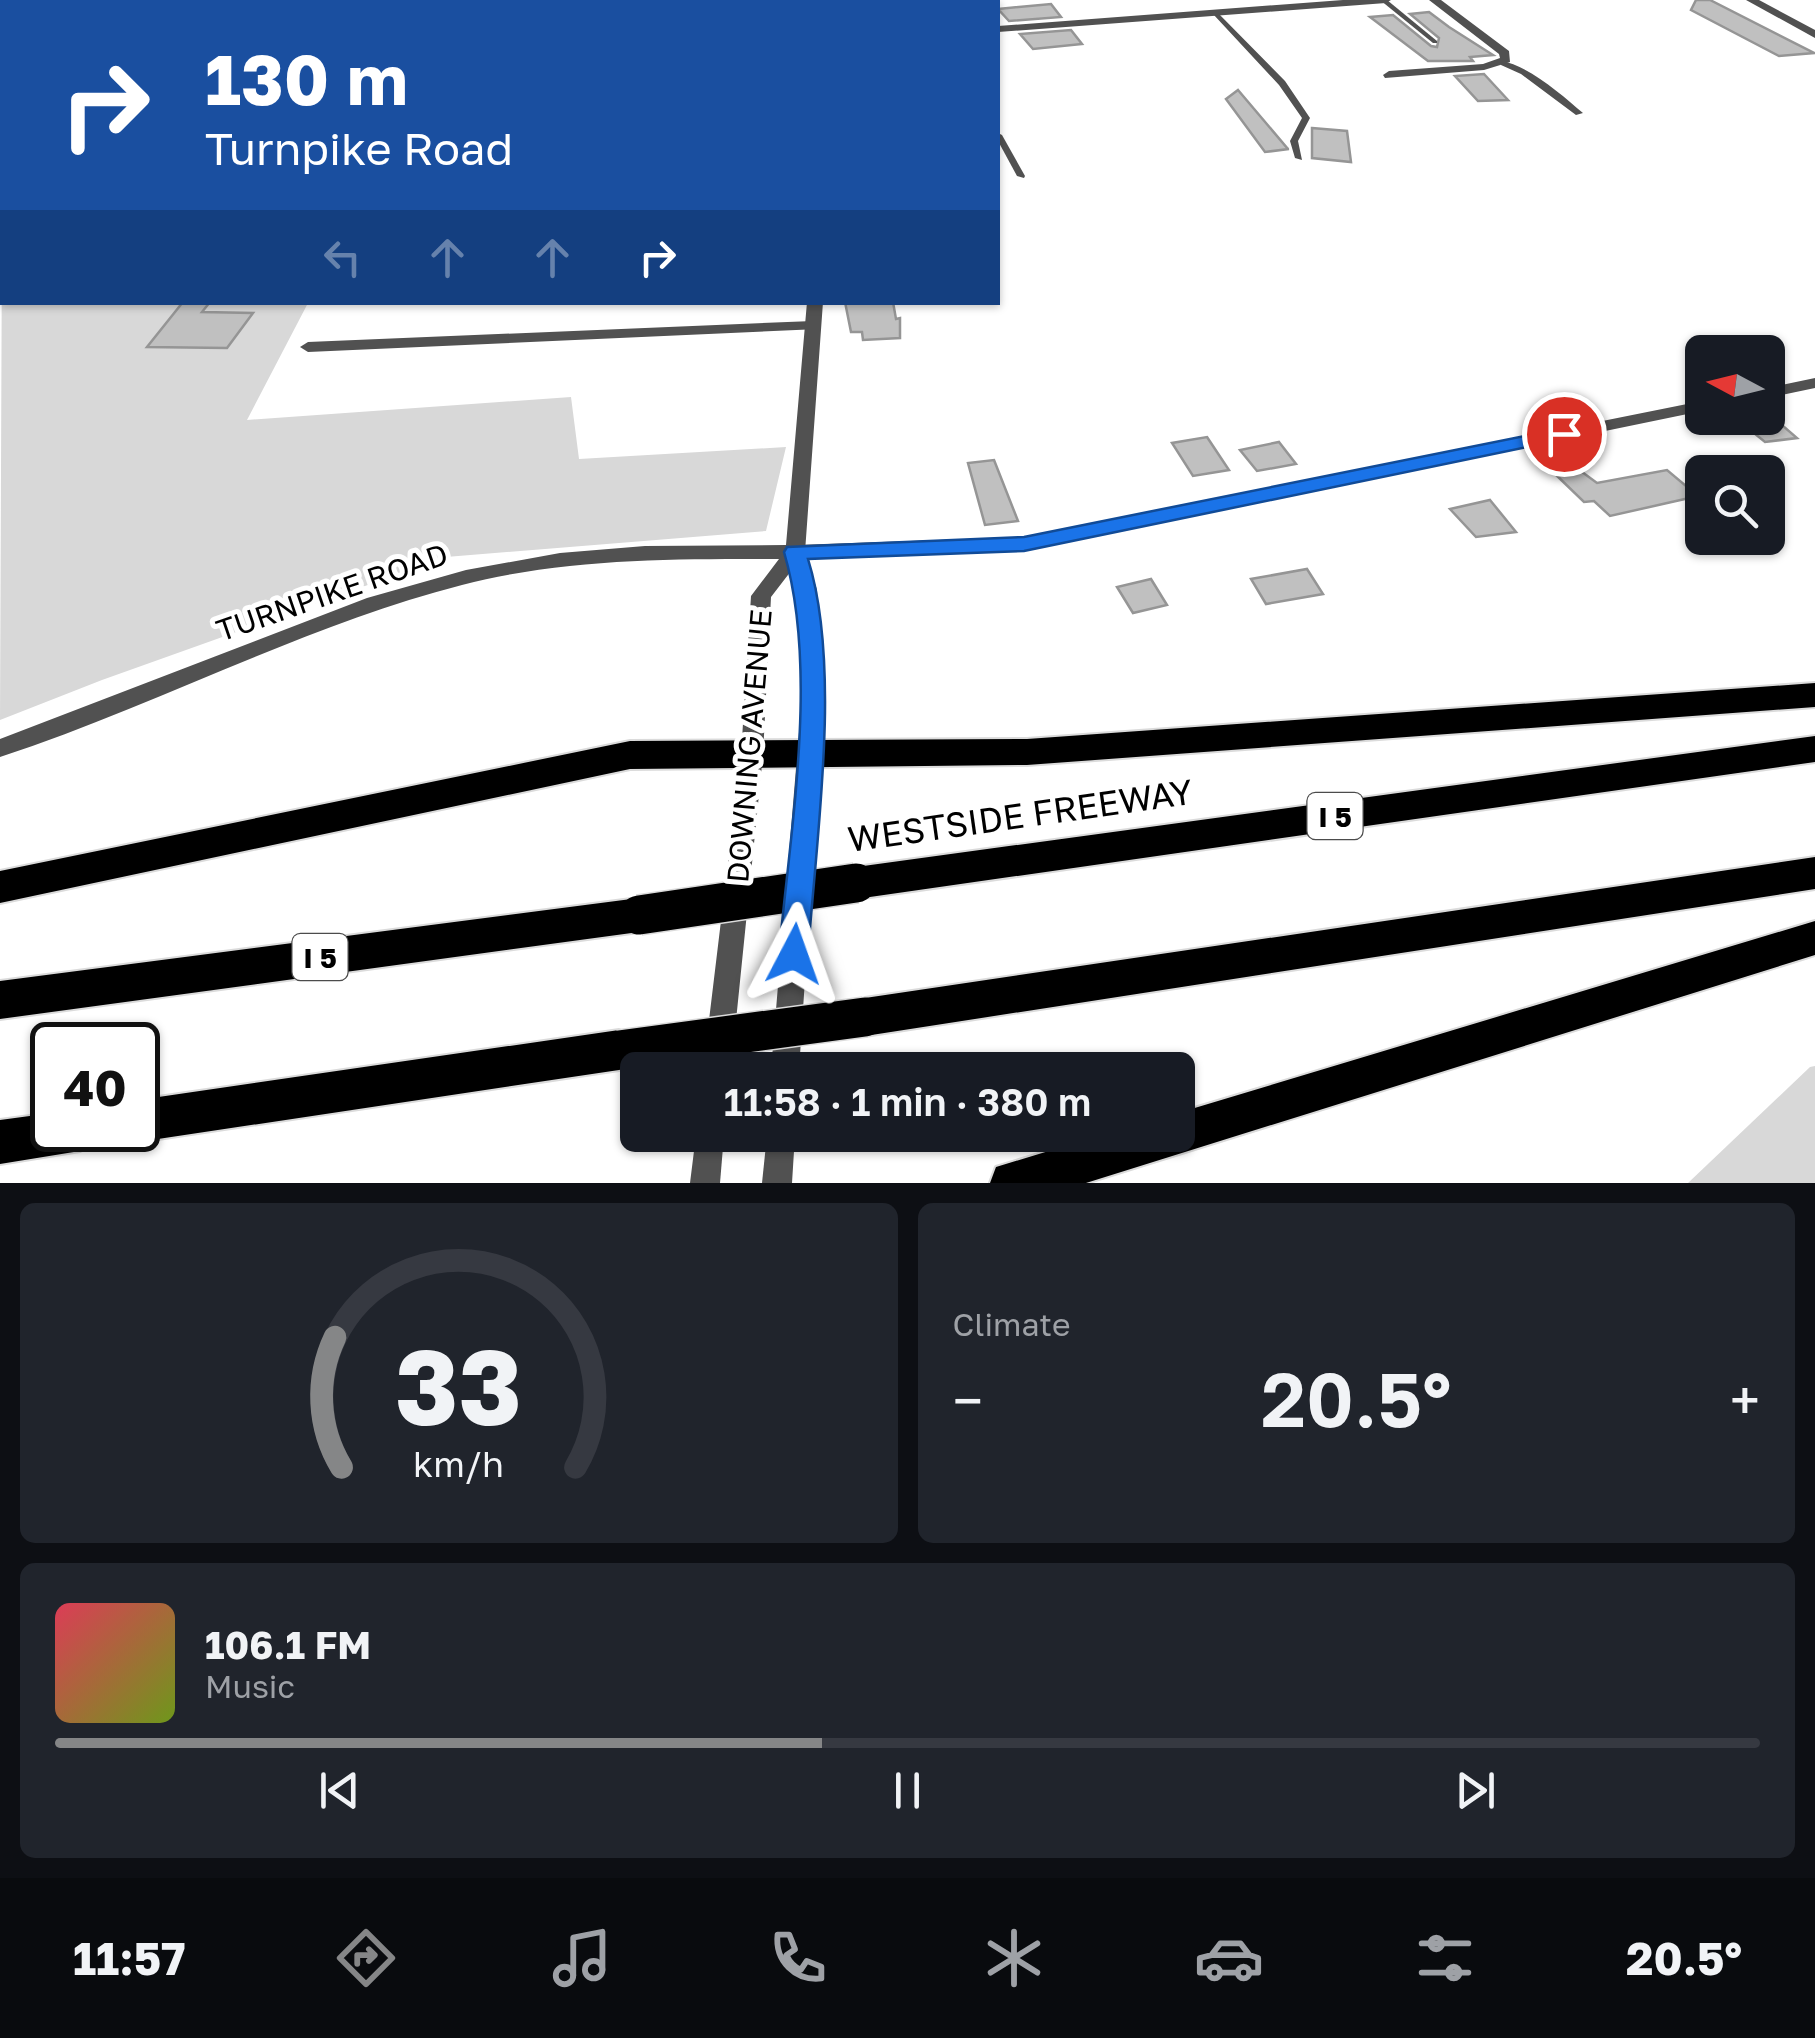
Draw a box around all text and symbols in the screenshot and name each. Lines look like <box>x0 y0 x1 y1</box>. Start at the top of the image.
text: 130 m <box>205 36 408 120</box>
icon: right <box>40 40 170 170</box>
text: Turnpike Road <box>205 121 513 175</box>
icon: left <box>315 230 370 285</box>
icon: ahead <box>420 230 475 285</box>
icon: ahead <box>525 230 580 285</box>
icon: right <box>630 230 685 285</box>
north arrow <box>1685 335 1785 435</box>
map controls <box>1685 335 1785 555</box>
pin <box>1522 392 1607 477</box>
icon: arrive <box>1537 407 1592 462</box>
button: search <box>1685 455 1785 555</box>
street label: TURNPIKE ROAD <box>212 536 452 648</box>
street label: DOWNING AVENUE <box>719 608 779 884</box>
street label: WESTSIDE FREEWAY <box>845 770 1196 860</box>
road number: I 5 <box>1308 793 1362 839</box>
position arrow <box>742 902 846 1006</box>
road number: I 5 <box>292 934 348 980</box>
speed limit sign: 40 <box>30 1022 160 1152</box>
text: 11:58 · 1 min · 380 m <box>724 1079 1091 1124</box>
text: Climate <box>953 1305 1071 1343</box>
text: 33 <box>395 1323 522 1448</box>
text: 20.5° <box>1261 1353 1451 1444</box>
text: − <box>953 1367 983 1433</box>
text: + <box>1730 1367 1760 1433</box>
text: km/h <box>413 1442 504 1485</box>
text: 106.1 FM <box>205 1622 371 1667</box>
text: Music <box>205 1667 295 1705</box>
icon: previous <box>312 1763 367 1818</box>
icon: pause <box>880 1763 935 1818</box>
icon: next <box>1448 1763 1503 1818</box>
icon: directions <box>331 1923 401 1993</box>
icon: music <box>547 1923 617 1993</box>
icon: phone <box>763 1923 833 1993</box>
icon: climate <box>979 1923 1049 1993</box>
icon: car <box>1194 1923 1264 1993</box>
icon: filters <box>1410 1923 1480 1993</box>
text: 11:57 <box>73 1931 186 1985</box>
text: 20.5° <box>1626 1931 1742 1985</box>

